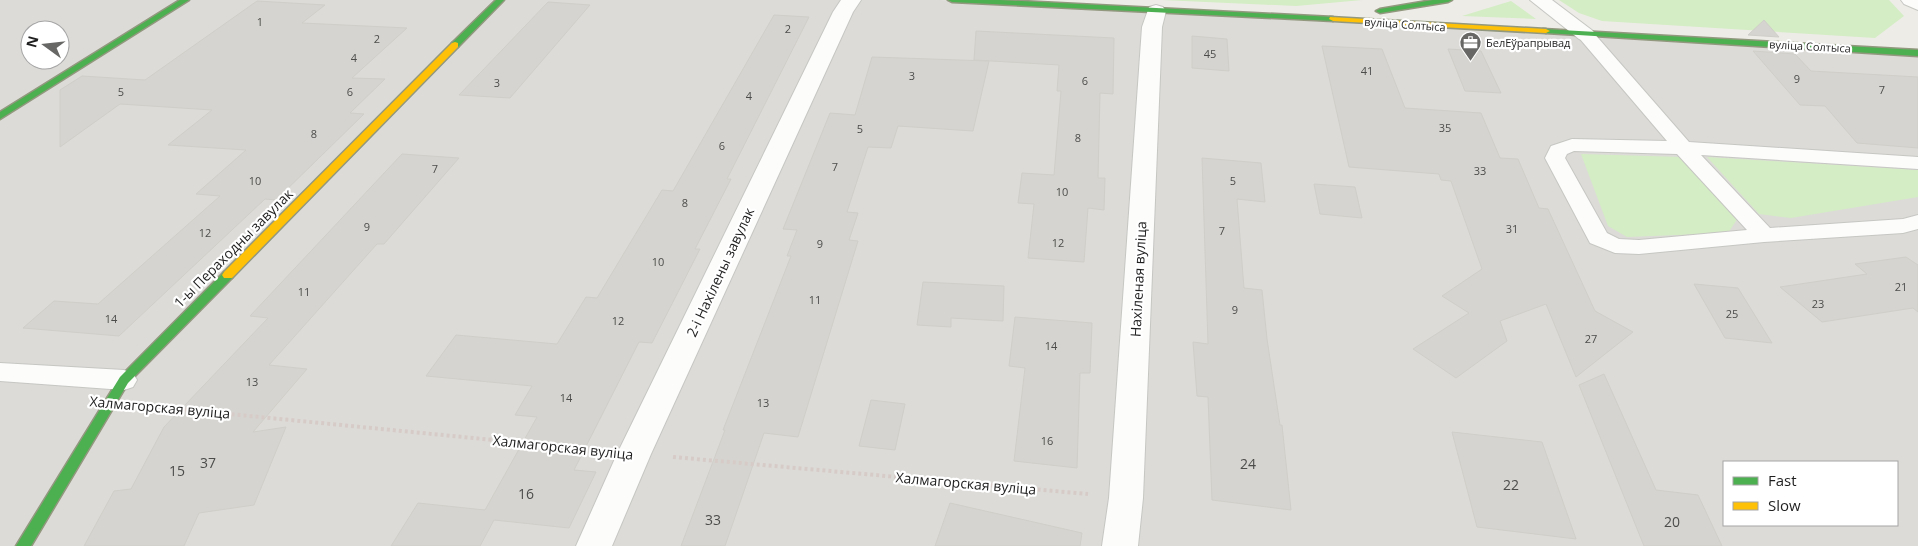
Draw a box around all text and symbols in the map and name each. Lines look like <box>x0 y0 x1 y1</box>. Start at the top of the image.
house number: 1 <box>257 14 263 29</box>
street label: вуліца Солтыса <box>1364 14 1446 34</box>
north arrow <box>20 20 70 70</box>
house number: 2 <box>785 21 791 36</box>
office icon: БелЕўрапрывад <box>1458 30 1482 61</box>
house number: 2 <box>374 31 380 46</box>
text: N <box>21 34 43 49</box>
place label: БелЕўрапрывад <box>1486 35 1571 50</box>
street label: вуліца Солтыса <box>1769 36 1851 56</box>
house number: 45 <box>1204 46 1216 61</box>
house number: 4 <box>351 50 358 65</box>
house number: 41 <box>1361 63 1373 78</box>
house number: 3 <box>909 68 915 83</box>
house number: 9 <box>1794 71 1800 86</box>
house number: 6 <box>1082 73 1088 88</box>
house number: 3 <box>494 75 500 90</box>
house number: 7 <box>1879 82 1885 97</box>
house number: 5 <box>118 84 124 99</box>
house number: 6 <box>347 84 353 99</box>
house number: 4 <box>746 88 753 103</box>
house number: 35 <box>1439 120 1451 135</box>
house number: 5 <box>857 121 863 136</box>
house number: 8 <box>311 126 317 141</box>
house number: 8 <box>1075 130 1081 145</box>
house number: 6 <box>719 138 725 153</box>
house number: 7 <box>832 159 838 174</box>
house number: 7 <box>432 161 438 176</box>
house number: 33 <box>1474 163 1486 178</box>
house number: 10 <box>249 173 261 188</box>
house number: 5 <box>1230 173 1236 188</box>
street label: 1-ы Пераходны завулак <box>169 184 297 312</box>
house number: 10 <box>1056 184 1068 199</box>
house number: 8 <box>682 195 688 210</box>
street label: 2-і Нахілены завулак <box>682 204 759 340</box>
house number: 9 <box>364 219 370 234</box>
street label: Нахіленая вуліца <box>1125 221 1151 337</box>
house number: 31 <box>1506 221 1518 236</box>
house number: 7 <box>1219 223 1225 238</box>
house number: 12 <box>199 225 211 240</box>
house number: 12 <box>1052 235 1064 250</box>
house number: 9 <box>817 236 823 251</box>
house number: 10 <box>652 254 664 269</box>
house number: 21 <box>1895 279 1907 294</box>
house number: 11 <box>298 284 310 299</box>
house number: 11 <box>809 292 821 307</box>
house number: 23 <box>1812 296 1824 311</box>
house number: 9 <box>1232 302 1238 317</box>
house number: 25 <box>1726 306 1738 321</box>
house number: 14 <box>105 311 118 326</box>
house number: 12 <box>612 313 624 328</box>
house number: 27 <box>1585 331 1597 346</box>
house number: 14 <box>1045 338 1058 353</box>
house number: 13 <box>246 374 258 389</box>
house number: 14 <box>560 390 573 405</box>
street label: Халмагорская вуліца <box>89 391 231 423</box>
house number: 13 <box>757 395 769 410</box>
street label: Халмагорская вуліца <box>492 430 634 464</box>
house number: 16 <box>1041 433 1053 448</box>
house number: 37 <box>200 453 216 472</box>
house number: 24 <box>1240 454 1256 473</box>
house number: 15 <box>169 461 185 480</box>
legend <box>1723 461 1898 526</box>
street label: Халмагорская вуліца <box>895 467 1037 499</box>
text: Fast <box>1768 470 1797 490</box>
house number: 22 <box>1503 475 1519 494</box>
house number: 16 <box>518 484 534 503</box>
text: Slow <box>1768 495 1801 515</box>
house number: 33 <box>705 510 721 529</box>
house number: 20 <box>1664 512 1680 531</box>

